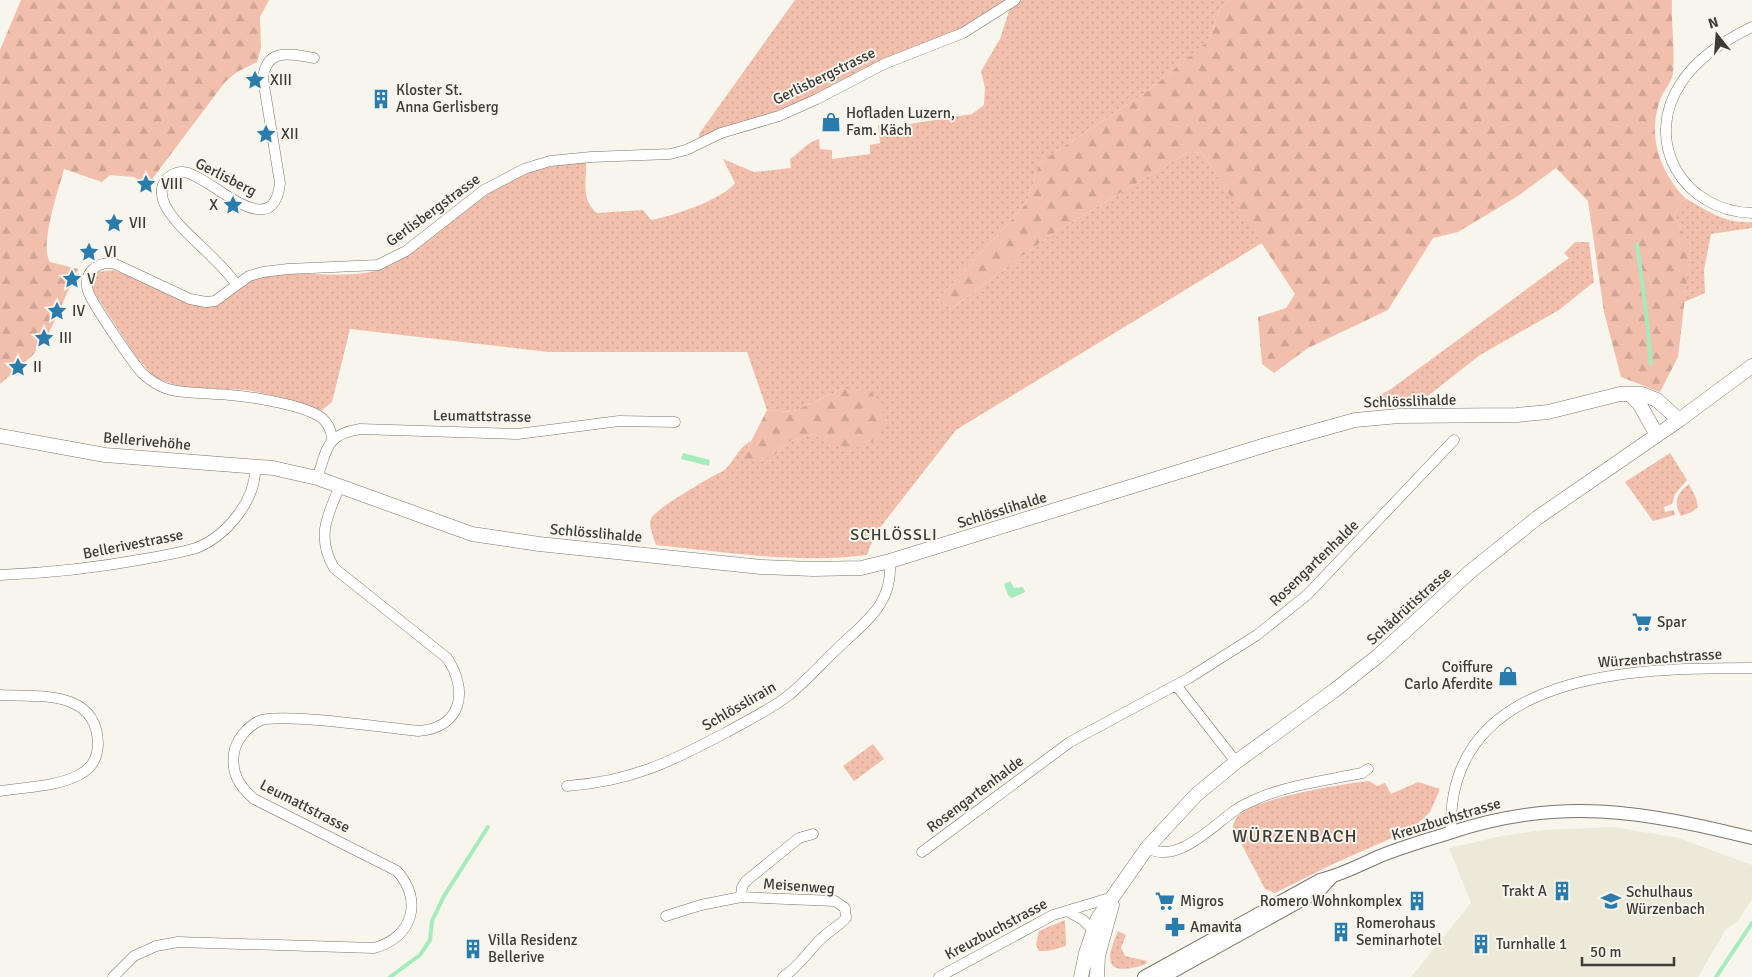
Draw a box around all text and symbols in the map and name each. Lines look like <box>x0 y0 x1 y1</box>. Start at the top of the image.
north arrow <box>1692 10 1742 60</box>
text: N <box>1706 13 1720 33</box>
street label: Gerlisbergstrasse <box>770 43 878 109</box>
place icon: XIII <box>244 69 266 91</box>
place label: XIII <box>270 71 292 89</box>
place label: Kloster St. Anna Gerlisberg <box>396 81 499 116</box>
building icon: Kloster St. Anna Gerlisberg <box>370 88 392 110</box>
place label: Hofladen Luzern, Fam. Käch <box>846 104 955 139</box>
shop icon: Hofladen Luzern, Fam. Käch <box>820 111 842 133</box>
place icon: XII <box>255 123 277 145</box>
place label: XII <box>281 125 299 143</box>
street label: Gerlisberg <box>192 154 260 200</box>
street label: Gerlisbergstrasse <box>382 170 484 250</box>
place icon: VIII <box>135 173 157 195</box>
place label: VIII <box>161 175 183 193</box>
place icon: X <box>222 194 244 216</box>
place label: X <box>209 196 218 214</box>
place icon: VII <box>103 212 125 234</box>
place label: VII <box>129 214 146 232</box>
place icon: VI <box>78 241 100 263</box>
place label: VI <box>104 243 117 261</box>
place icon: V <box>61 268 83 290</box>
place label: V <box>87 270 96 288</box>
place icon: IV <box>46 300 68 322</box>
place label: IV <box>72 302 85 320</box>
place icon: III <box>33 327 55 349</box>
place label: III <box>59 329 72 347</box>
place icon: II <box>7 356 29 378</box>
place label: II <box>33 358 42 376</box>
street label: Schlösslihalde <box>1363 390 1457 412</box>
street label: Leumattstrasse <box>433 406 531 426</box>
street label: Bellerivehöhe <box>102 428 192 454</box>
street label: Schlösslihalde <box>955 488 1049 532</box>
street label: Rosengartenhalde <box>1266 516 1362 610</box>
street label: Schlösslihalde <box>549 520 643 546</box>
street label: Bellerivestrasse <box>81 525 185 563</box>
district label: SCHLÖSSLI <box>850 525 938 545</box>
street label: Schädrütistrasse <box>1363 563 1455 649</box>
supermarket icon: Spar <box>1631 611 1653 633</box>
place label: Spar <box>1657 613 1687 631</box>
street label: Würzenbachstrasse <box>1597 645 1723 671</box>
place label: Coiffure Carlo Aferdite <box>1404 658 1493 693</box>
shop icon: Coiffure Carlo Aferdite <box>1497 665 1519 687</box>
street label: Schlösslirain <box>699 678 779 734</box>
street label: Rosengartenhalde <box>923 752 1027 836</box>
street label: Leumattstrasse <box>257 776 353 836</box>
street label: Kreuzbuchstrasse <box>1389 794 1503 844</box>
district label: WÜRZENBACH <box>1232 825 1358 847</box>
street label: Meisenweg <box>763 875 836 897</box>
building icon: Trakt A <box>1551 880 1573 902</box>
place label: Trakt A <box>1502 882 1547 900</box>
place label: Schulhaus Würzenbach <box>1626 883 1705 918</box>
supermarket icon: Migros <box>1154 890 1176 912</box>
building icon: Romero Wohnkomplex <box>1406 890 1428 912</box>
school or university icon: Schulhaus Würzenbach <box>1600 890 1622 912</box>
place label: Migros <box>1180 892 1224 910</box>
place label: Romero Wohnkomplex <box>1260 892 1402 910</box>
street label: Kreuzbuchstrasse <box>942 894 1050 964</box>
place label: Romerohaus Seminarhotel <box>1356 914 1442 949</box>
pharmacy icon: Amavita <box>1164 916 1186 938</box>
place label: Amavita <box>1190 918 1242 936</box>
building icon: Romerohaus Seminarhotel <box>1330 921 1352 943</box>
place label: Villa Residenz Bellerive <box>488 931 578 966</box>
building icon: Turnhalle 1 <box>1470 933 1492 955</box>
scale bar <box>1582 934 1674 966</box>
place label: Turnhalle 1 <box>1496 935 1567 953</box>
building icon: Villa Residenz Bellerive <box>462 938 484 960</box>
text: 50 m <box>1590 943 1621 961</box>

